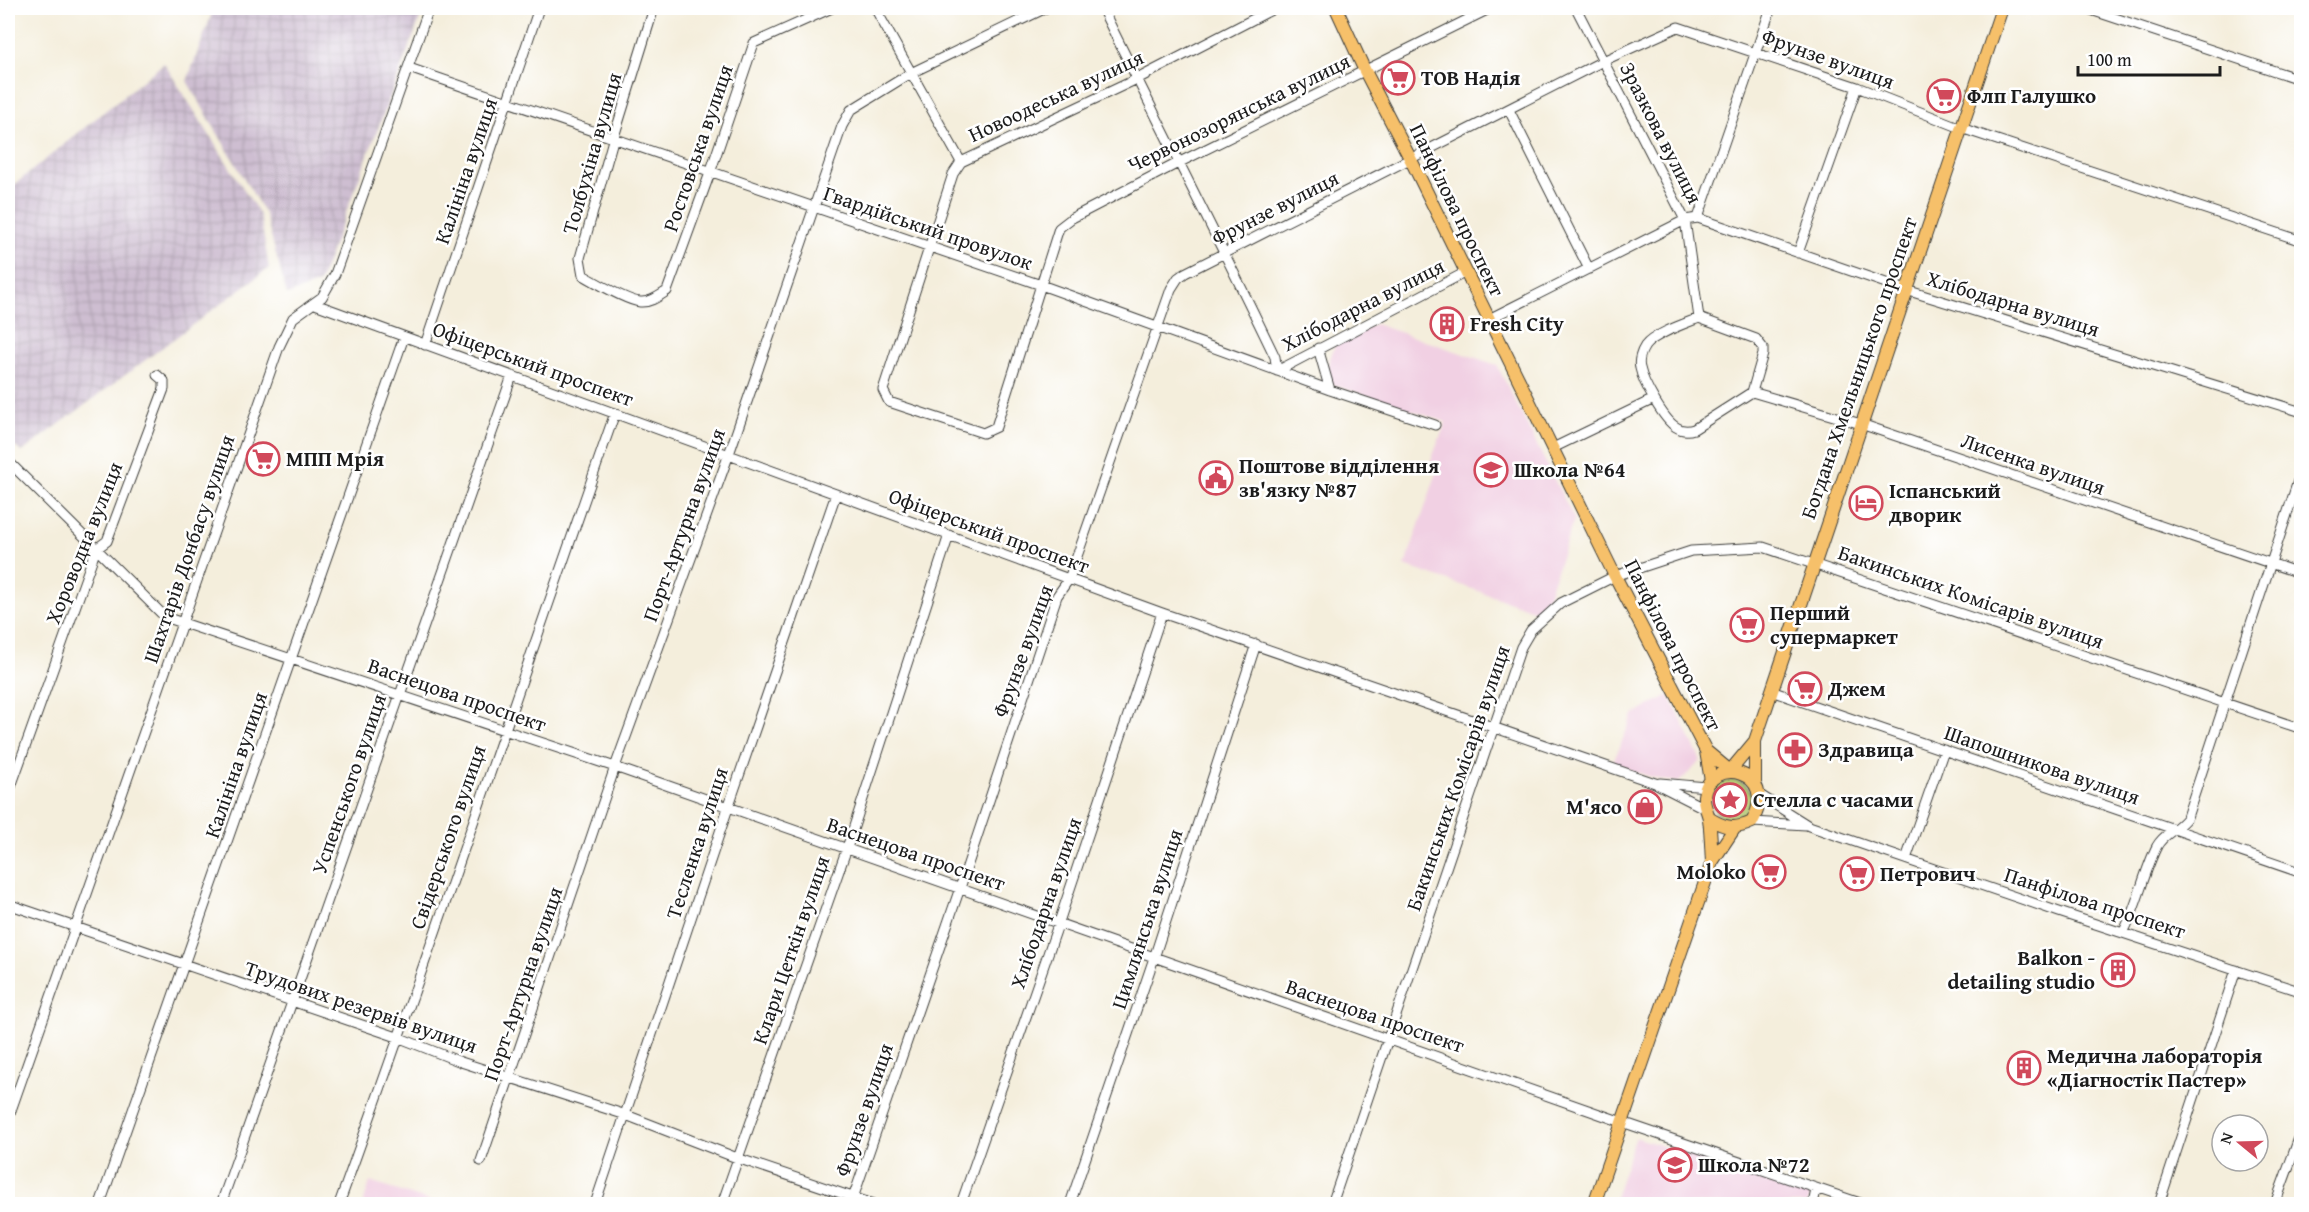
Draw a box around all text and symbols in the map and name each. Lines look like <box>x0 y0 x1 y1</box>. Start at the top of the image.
street label: Фрунзе вулиця <box>1758 20 1899 97</box>
scale bar <box>2078 39 2220 77</box>
street label: Новоодеська вулиця <box>963 41 1149 150</box>
street label: Червонозорянська вулиця <box>1122 45 1356 180</box>
text: 100 m <box>2087 46 2132 73</box>
street label: Зразкова вулиця <box>1612 56 1711 209</box>
street label: Ростовська вулиця <box>654 60 741 236</box>
supermarket icon: ТОВ Надія <box>1380 60 1416 96</box>
place label: ТОВ Надія <box>1421 62 1520 93</box>
street label: Толбухіна вулиця <box>554 68 629 237</box>
supermarket icon: Флп Галушко <box>1926 78 1962 114</box>
place label: Флп Галушко <box>1967 80 2096 111</box>
street label: Калініна вулиця <box>426 93 505 248</box>
street label: Панфілова проспект <box>1402 118 1513 301</box>
street label: Фрунзе вулиця <box>1206 162 1344 253</box>
street label: Гвардійський провулок <box>819 177 1037 278</box>
street label: Богдана Хмельницького проспект <box>1792 213 1925 523</box>
street label: Хлібодарна вулиця <box>1276 250 1450 359</box>
street label: Хлібодарна вулиця <box>1923 263 2104 345</box>
building icon: Fresh City <box>1429 306 1465 342</box>
place label: Fresh City <box>1470 308 1564 339</box>
street label: Офіцерський проспект <box>428 313 638 414</box>
street label: Порт-Артурна вулиця <box>634 424 733 626</box>
street label: Лисенка вулиця <box>1957 424 2110 503</box>
street label: Шахтарів Донбасу вулиця <box>135 430 242 667</box>
supermarket icon: МПП Мрія <box>245 441 281 477</box>
place label: МПП Мрія <box>286 443 384 474</box>
place label: Поштове відділення зв'язку №87 <box>1239 450 1439 505</box>
school or university icon: Школа №64 <box>1473 452 1509 488</box>
place label: Школа №64 <box>1514 454 1626 485</box>
street label: Хороводна вулиця <box>37 457 130 629</box>
public building icon: Поштове відділення зв'язку №87 <box>1198 460 1234 496</box>
place label: Іспанський дворик <box>1889 475 2001 530</box>
street label: Офіцерський проспект <box>884 480 1094 581</box>
hotel icon: Іспанський дворик <box>1848 485 1884 521</box>
street label: Бакинських Комісарів вулиця <box>1834 536 2108 657</box>
street label: Панфілова проспект <box>1617 554 1730 736</box>
street label: Фрунзе вулиця <box>984 580 1061 721</box>
place label: Перший супермаркет <box>1770 597 1898 652</box>
supermarket icon: Перший супермаркет <box>1729 607 1765 643</box>
street label: Бакинських Комісарів вулиця <box>1397 641 1518 915</box>
street label: Васнецова проспект <box>364 649 551 740</box>
supermarket icon: Джем <box>1787 671 1823 707</box>
place label: Джем <box>1827 673 1886 704</box>
street label: Калініна вулиця <box>196 687 275 842</box>
street label: Успенського вулиця <box>303 689 394 878</box>
street label: Шапошникова вулиця <box>1940 717 2144 813</box>
pharmacy icon: Здравица <box>1777 732 1813 768</box>
place label: Здравица <box>1818 734 1914 765</box>
street label: Свідерського вулиця <box>401 740 494 933</box>
street label: Тесленка вулиця <box>657 763 736 923</box>
place icon: Стелла с часами <box>1712 782 1748 818</box>
place label: Стелла с часами <box>1753 784 1913 815</box>
shop icon: М'ясо <box>1627 789 1663 825</box>
place label: М'ясо <box>1566 791 1622 822</box>
street label: Васнецова проспект <box>823 808 1010 899</box>
street label: Хлібодарна вулиця <box>1002 813 1089 993</box>
street label: Цимлянська вулиця <box>1103 824 1190 1013</box>
street label: Клари Цеткін вулиця <box>744 851 837 1048</box>
supermarket icon: Moloko <box>1751 854 1787 890</box>
place label: Moloko <box>1676 856 1746 887</box>
supermarket icon: Петрович <box>1839 856 1875 892</box>
place label: Петрович <box>1880 858 1975 889</box>
street label: Панфілова проспект <box>2001 859 2190 946</box>
street label: Порт-Артурна вулиця <box>475 882 570 1085</box>
place label: Balkon - detailing studio <box>1948 942 2095 997</box>
street label: Трудових резервів вулиця <box>241 952 482 1061</box>
building icon: Balkon - detailing studio <box>2100 952 2136 988</box>
street label: Васнецова проспект <box>1282 970 1469 1061</box>
street label: Фрунзе вулиця <box>826 1039 901 1181</box>
place label: Медична лабораторія «Діагностік Пастер» <box>2047 1040 2262 1095</box>
building icon: Медична лабораторія «Діагностік Пастер» <box>2006 1050 2042 1086</box>
north arrow <box>2210 1113 2270 1173</box>
text: N <box>2213 1129 2239 1147</box>
school or university icon: Школа №72 <box>1657 1147 1693 1183</box>
place label: Школа №72 <box>1698 1149 1810 1180</box>

